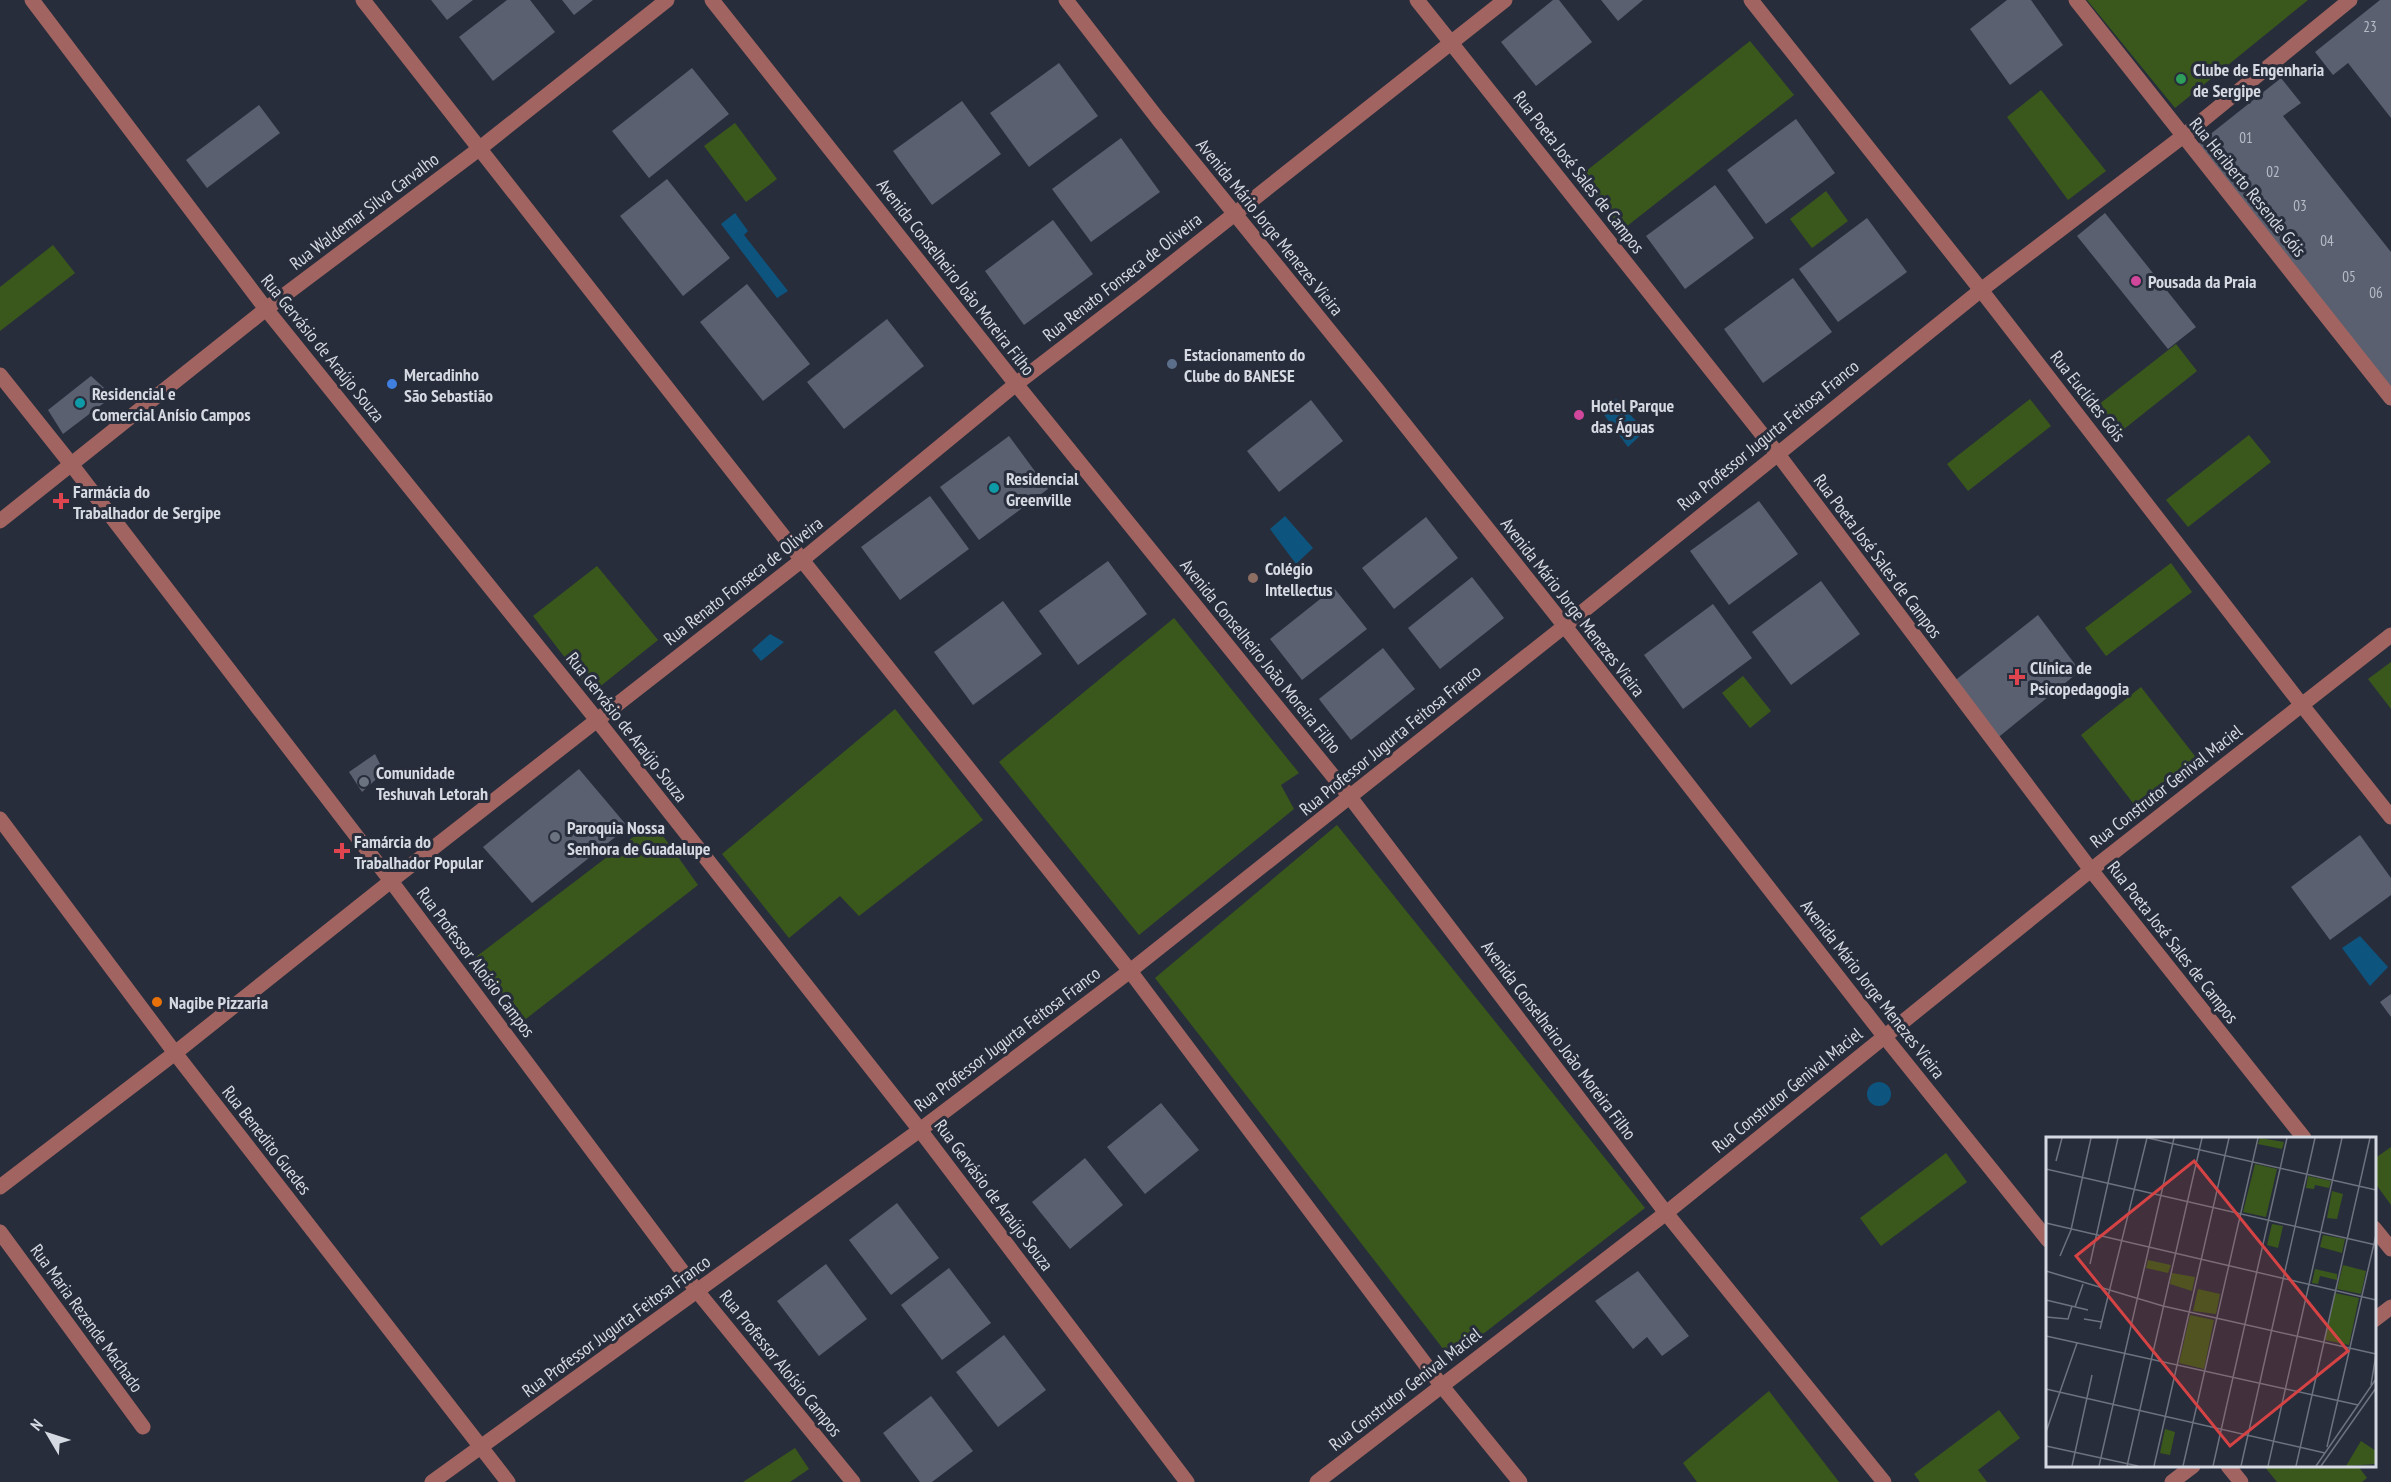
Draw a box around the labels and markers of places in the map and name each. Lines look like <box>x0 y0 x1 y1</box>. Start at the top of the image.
place label: Clube de Engenharia de Sergipe <box>2193 58 2324 102</box>
marker: Clube de Engenharia de Sergipe <box>2174 72 2188 86</box>
place label: Pousada da Praia <box>2148 270 2256 293</box>
marker: Pousada da Praia <box>2129 274 2143 288</box>
place label: Estacionamento do Clube do BANESE <box>1184 343 1305 387</box>
marker: Estacionamento do Clube do BANESE <box>1165 357 1179 371</box>
place label: Mercadinho São Sebastião <box>404 363 493 407</box>
marker: Mercadinho São Sebastião <box>385 377 399 391</box>
place label: Residencial e Comercial Anísio Campos <box>92 382 251 426</box>
place label: Hotel Parque das Águas <box>1591 394 1674 438</box>
marker: Residencial e Comercial Anísio Campos <box>73 396 87 410</box>
marker: Hotel Parque das Águas <box>1572 408 1586 422</box>
place label: Residencial Greenville <box>1006 467 1079 511</box>
place label: Farmácia do Trabalhador de Sergipe <box>73 480 221 524</box>
marker: Residencial Greenville <box>987 481 1001 495</box>
marker: Farmácia do Trabalhador de Sergipe <box>54 494 68 508</box>
place label: Colégio Intellectus <box>1265 557 1333 601</box>
marker: Colégio Intellectus <box>1246 571 1260 585</box>
place label: Clínica de Psicopedagogia <box>2030 656 2129 700</box>
marker: Clínica de Psicopedagogia <box>2008 668 2026 686</box>
place label: Comunidade Teshuvah Letorah <box>376 761 488 805</box>
marker: Comunidade Teshuvah Letorah <box>357 775 371 789</box>
place label: Paroquia Nossa Senhora de Guadalupe <box>567 816 711 860</box>
place label: Famárcia do Trabalhador Popular <box>354 830 484 874</box>
marker: Paroquia Nossa Senhora de Guadalupe <box>548 830 562 844</box>
marker: Famárcia do Trabalhador Popular <box>335 844 349 858</box>
place label: Nagibe Pizzaria <box>169 991 268 1014</box>
marker: Nagibe Pizzaria <box>150 995 164 1009</box>

